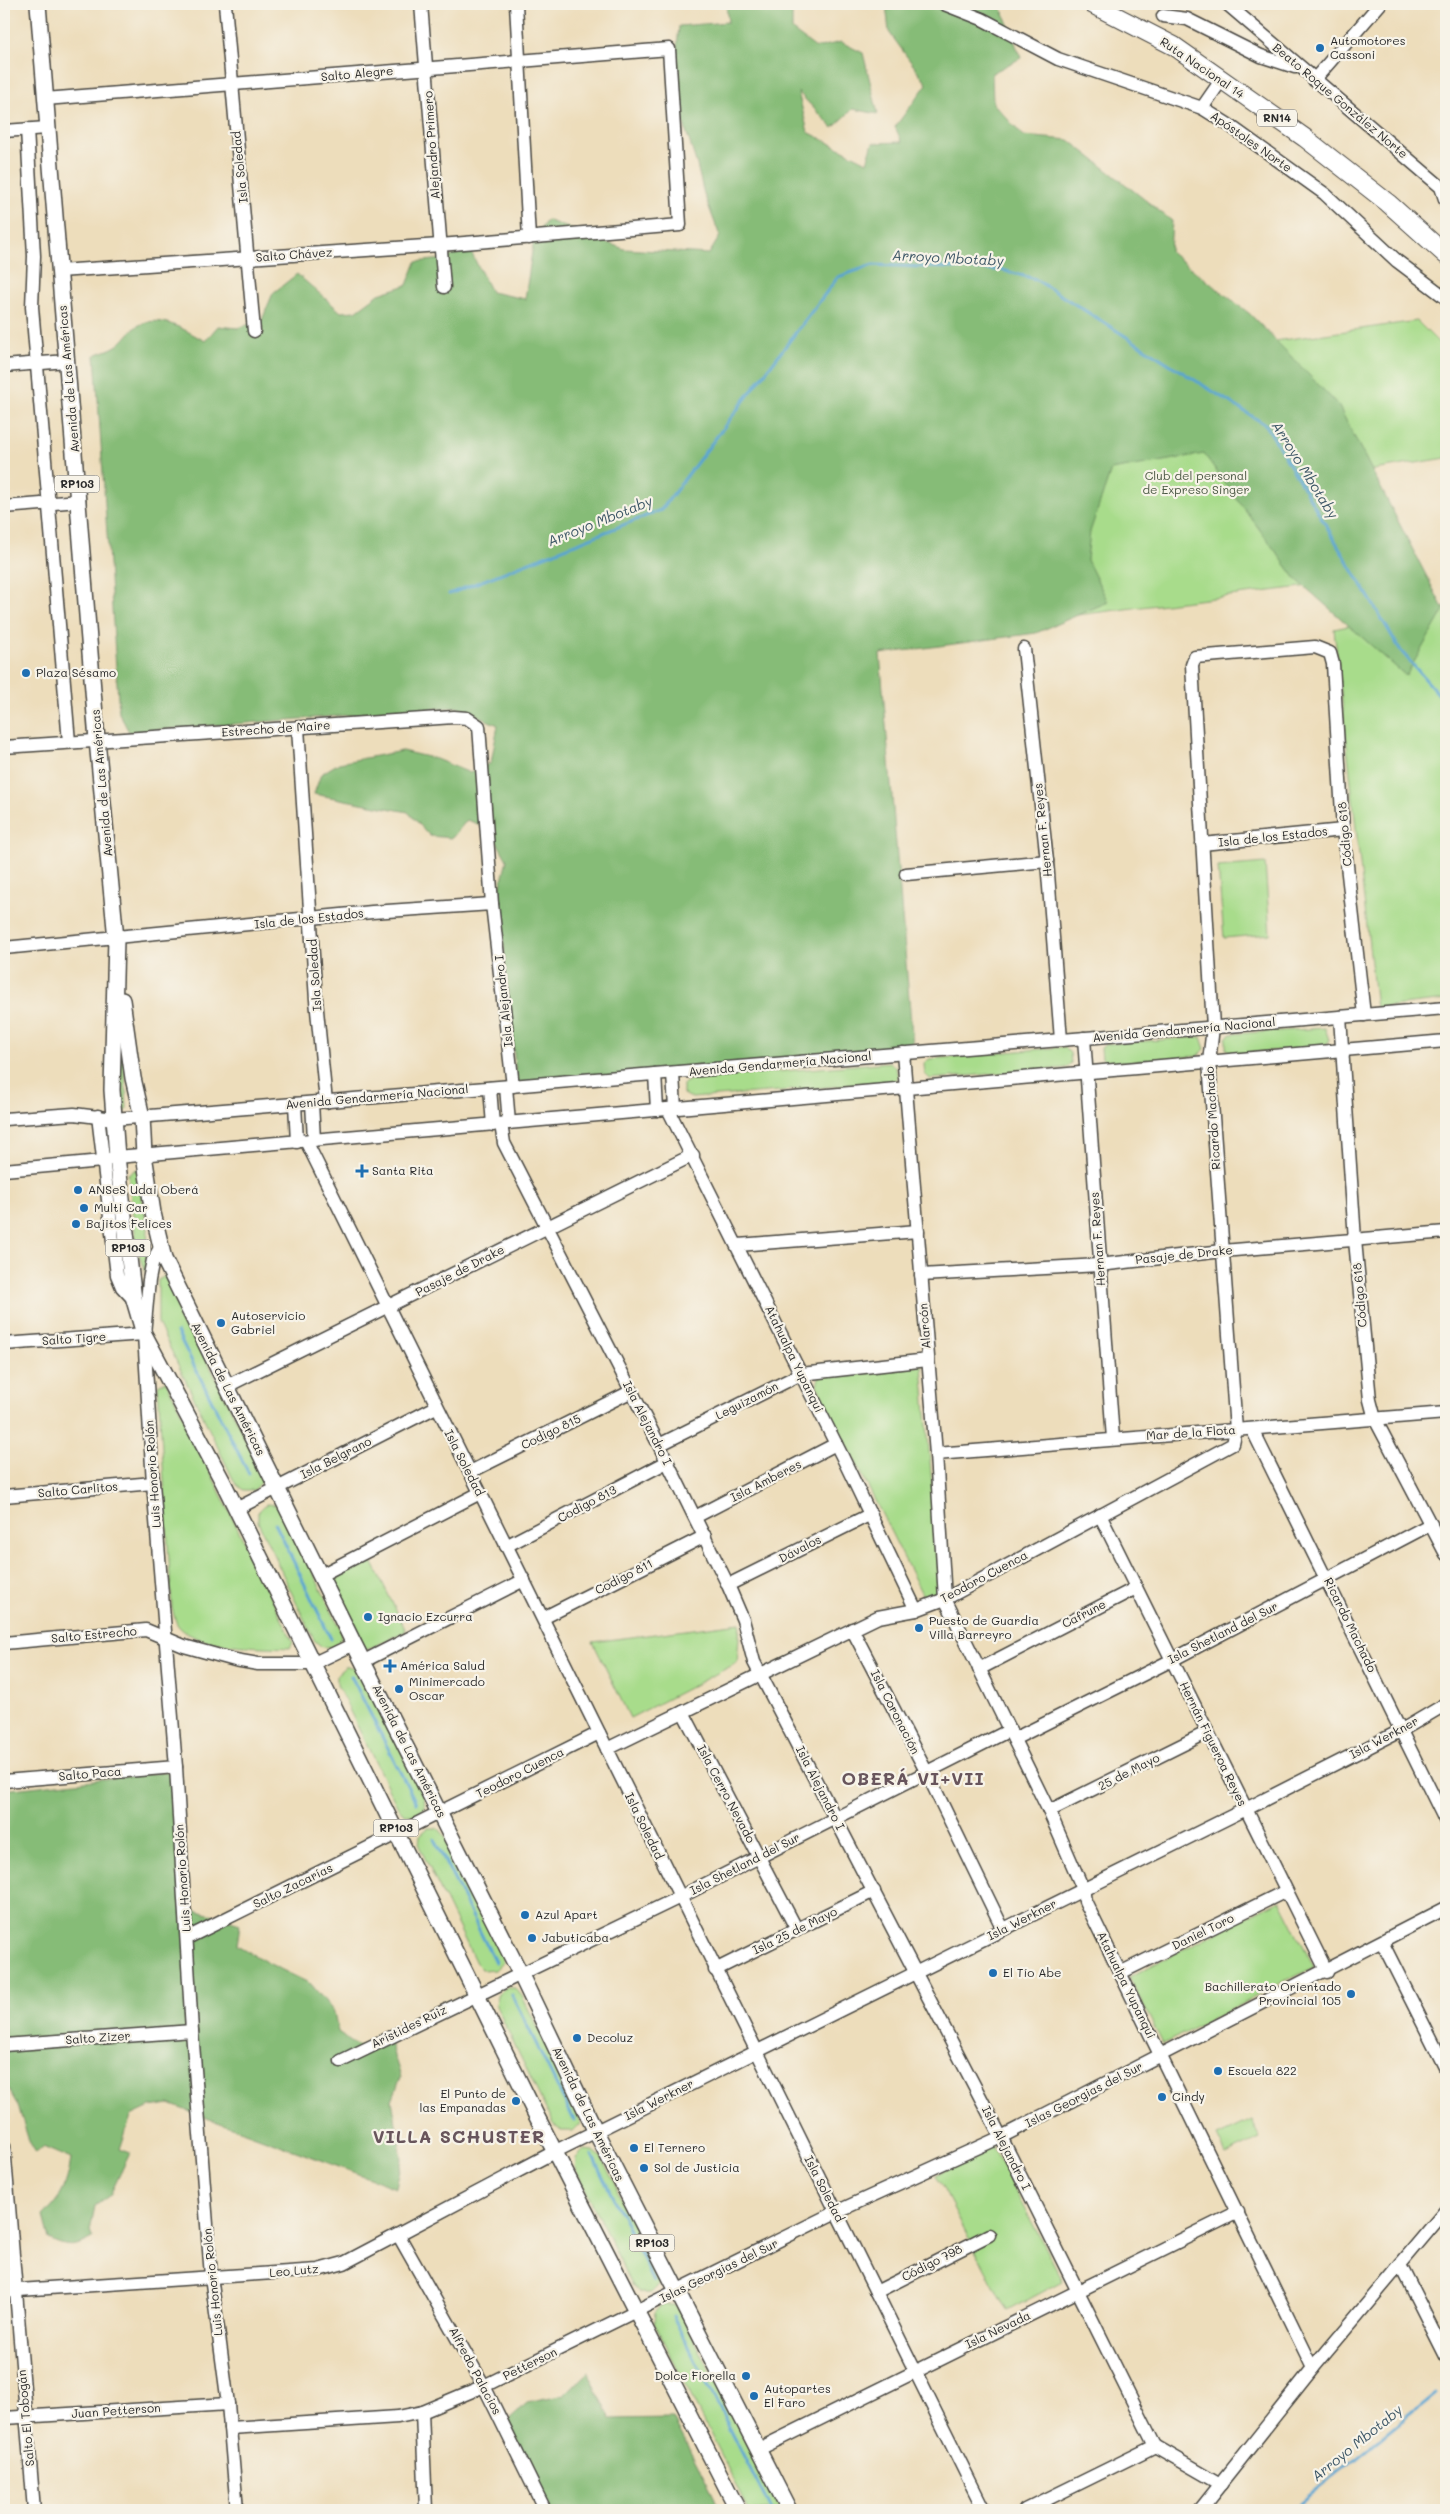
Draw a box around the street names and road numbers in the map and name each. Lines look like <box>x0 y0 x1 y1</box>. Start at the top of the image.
street label: Ruta Nacional 14 <box>1157 33 1248 101</box>
street label: Beato Roque González Norte <box>1270 39 1411 161</box>
street label: Salto Alegre <box>320 62 394 84</box>
street label: Alejandro Primero <box>419 90 443 200</box>
street label: Apóstoles Norte <box>1208 107 1295 175</box>
road number: RN14 <box>1257 110 1297 126</box>
street label: Isla Soledad <box>227 130 251 204</box>
street label: Salto Chávez <box>255 243 333 265</box>
street label: Avenida de Las Américas <box>54 305 82 453</box>
road number: RP103 <box>54 476 100 492</box>
street label: Avenida de Las Américas <box>87 709 115 857</box>
street label: Estrecho de Maire <box>221 716 331 740</box>
street label: Hernan F. Reyes <box>1029 782 1055 878</box>
street label: Código 618 <box>1333 801 1355 867</box>
street label: Isla de los Estados <box>1217 822 1329 850</box>
street label: Isla de los Estados <box>253 904 365 932</box>
street label: Isla Soledad <box>303 938 325 1012</box>
street label: Isla Alejandro I <box>490 954 516 1048</box>
street label: Avenida Gendarmería Nacional <box>1092 1013 1276 1045</box>
street label: Avenida Gendarmería Nacional <box>688 1047 872 1079</box>
street label: Ricardo Machado <box>1200 1066 1224 1170</box>
street label: Avenida Gendarmería Nacional <box>285 1080 469 1112</box>
street label: Hernan F. Reyes <box>1086 1191 1108 1287</box>
road number: RP103 <box>106 1240 150 1256</box>
street label: Pasaje de Drake <box>412 1241 507 1299</box>
street label: Pasaje de Drake <box>1134 1241 1233 1267</box>
street label: Código 618 <box>1348 1262 1370 1328</box>
street label: Atahualpa Yupanqui <box>762 1302 828 1415</box>
street label: Alarcón <box>914 1303 934 1349</box>
street label: Avenida de Las Américas <box>188 1319 270 1458</box>
street label: Salto Tigre <box>41 1328 107 1348</box>
street label: Leguizamón <box>712 1377 781 1423</box>
street label: Isla Alejandro I <box>620 1378 676 1467</box>
street label: Codigo 815 <box>518 1410 583 1452</box>
street label: Luis Honorio Rolón <box>140 1420 164 1528</box>
street label: Mar de la Flota <box>1146 1421 1236 1443</box>
street label: Isla Soledad <box>441 1427 489 1499</box>
street label: Isla Belgrano <box>297 1432 374 1482</box>
street label: Isla Amberes <box>727 1455 804 1505</box>
street label: Salto Carlitos <box>37 1478 119 1500</box>
street label: Codigo 813 <box>554 1481 619 1525</box>
street label: Dávalos <box>776 1531 824 1566</box>
street label: Teodoro Cuenca <box>937 1546 1030 1606</box>
street label: Codigo 811 <box>592 1555 655 1598</box>
street label: Ricardo Machado <box>1321 1575 1381 1675</box>
street label: Cafrune <box>1059 1595 1108 1631</box>
street label: Isla Shetland del Sur <box>1165 1597 1280 1667</box>
street label: Salto Estrecho <box>50 1622 137 1646</box>
street label: Isla Coronación <box>868 1667 924 1757</box>
street label: Hernán Figueroa Reyes <box>1177 1678 1251 1809</box>
street label: Avenida de Las Américas <box>369 1681 451 1820</box>
street label: Isla Werkner <box>1346 1712 1421 1762</box>
street label: Isla Cerro Nevado <box>694 1742 760 1846</box>
street label: Teodoro Cuenca <box>473 1743 566 1801</box>
street label: Isla Alejandro I <box>793 1743 849 1832</box>
street label: 25 de Mayo <box>1095 1749 1162 1793</box>
street label: Salto Paca <box>58 1762 122 1784</box>
street label: Isla Soledad <box>622 1790 668 1862</box>
road number: RP103 <box>374 1820 418 1836</box>
street label: Luis Honorio Rolón <box>170 1824 194 1932</box>
street label: Isla Shetland del Sur <box>687 1828 802 1898</box>
street label: Salto Zacarías <box>250 1859 335 1911</box>
street label: Isla Werkner <box>984 1895 1059 1943</box>
street label: Isla 25 de Mayo <box>750 1903 840 1958</box>
street label: Daniel Toro <box>1169 1909 1236 1953</box>
street label: Atahualpa Yupanqui <box>1094 1928 1160 2041</box>
street label: Arístides Ruiz <box>368 2001 449 2051</box>
street label: Salto Zizer <box>65 2027 131 2047</box>
street label: Avenida de Las Américas <box>549 2044 629 2184</box>
street label: Islas Georgias del Sur <box>1022 2058 1145 2131</box>
street label: Isla Werkner <box>621 2075 696 2123</box>
street label: Isla Alejandro I <box>979 2103 1035 2192</box>
street label: Isla Soledad <box>801 2153 849 2225</box>
street label: Luis Honorio Rolón <box>198 2228 226 2337</box>
road number: RP103 <box>630 2234 674 2252</box>
street label: Islas Georgias del Sur <box>657 2234 780 2306</box>
street label: Código 798 <box>899 2240 965 2284</box>
street label: Leo Lutz <box>269 2260 320 2280</box>
street label: Isla Nevada <box>962 2306 1033 2352</box>
street label: Alfredo Palacios <box>446 2324 506 2417</box>
street label: Petterson <box>500 2343 559 2383</box>
street label: Salto El Tobogán <box>13 2369 37 2467</box>
street label: Juan Petterson <box>71 2399 161 2421</box>

